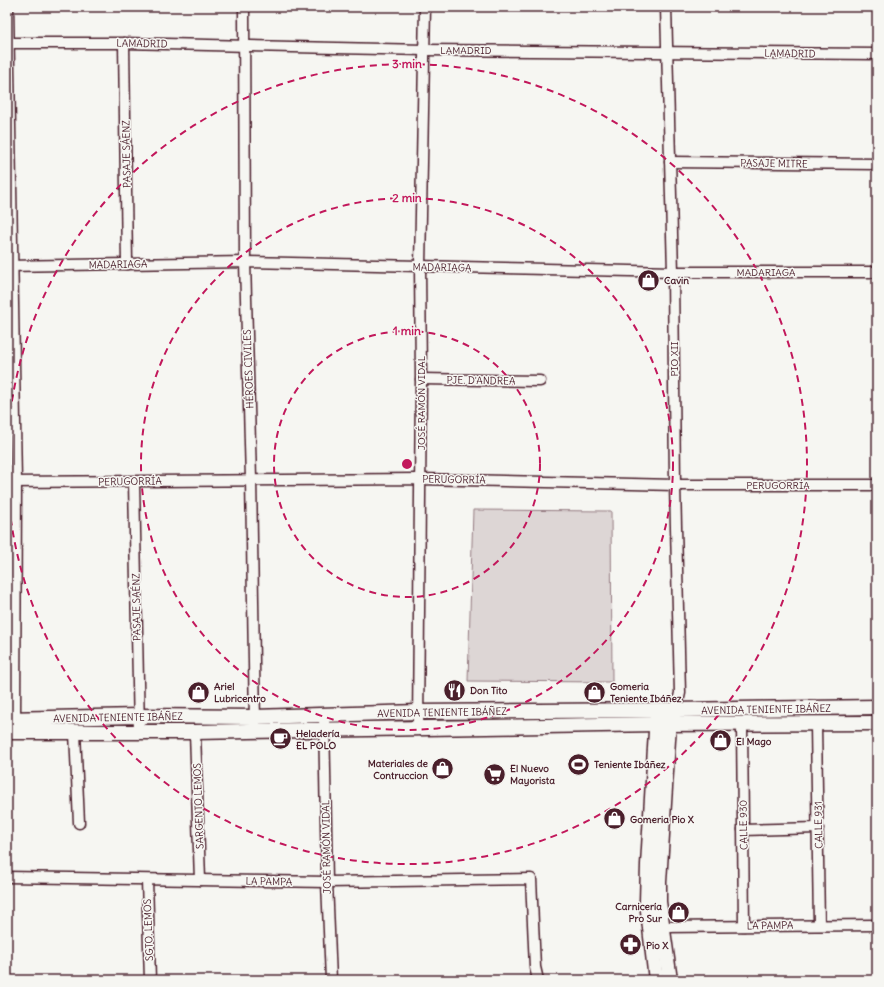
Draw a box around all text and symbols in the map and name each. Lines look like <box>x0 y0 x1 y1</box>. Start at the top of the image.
street label: LAMADRID <box>116 37 168 50</box>
street label: LAMADRID <box>440 44 492 57</box>
street label: LAMADRID <box>764 47 816 60</box>
text: 3 min <box>392 56 422 71</box>
street label: PASAJE SÁENZ <box>119 120 134 188</box>
street label: PASAJE MITRE <box>740 156 808 171</box>
text: 2 min <box>392 190 422 205</box>
street label: MADARIAGA <box>88 257 148 272</box>
street label: MADARIAGA <box>412 260 472 275</box>
street label: MADARIAGA <box>737 266 796 279</box>
shop icon: Cavin <box>635 267 661 293</box>
place label: Cavin <box>664 274 689 287</box>
text: 1 min <box>393 323 421 338</box>
street label: HÉROES CIVILES <box>241 329 256 409</box>
street label: PIO XII <box>668 341 681 377</box>
street label: JOSÉ RAMÓN VIDAL <box>415 355 428 450</box>
street label: PJE. D'ANDREA <box>446 373 516 388</box>
centre of rings <box>400 457 414 471</box>
street label: PERUGORRÍA <box>422 472 486 487</box>
street label: PERUGORRÍA <box>98 474 162 489</box>
street label: PERUGORRÍA <box>746 479 810 492</box>
street label: PASAJE SAÉNZ <box>129 573 144 641</box>
restaurant icon: Don Tito <box>441 677 467 703</box>
shop icon: Ariel Lubricentro <box>185 679 211 705</box>
shop icon: Gomeria Teniente Ibáñez <box>581 679 607 705</box>
place label: Ariel Lubricentro <box>214 680 266 705</box>
place label: Gomeria Teniente Ibáñez <box>610 680 682 705</box>
place label: Don Tito <box>470 684 508 697</box>
street label: AVENIDA TENIENTE IBÁÑEZ <box>701 702 831 717</box>
street label: AVENIDA TENIENTE IBÁÑEZ <box>377 705 507 720</box>
street label: AVENIDA TENIENTE IBÁÑEZ <box>53 710 183 725</box>
cafe icon: Heladería EL POLO <box>268 726 294 752</box>
place label: Heladería EL POLO <box>296 727 340 752</box>
shop icon: El Mago <box>707 728 733 754</box>
place label: El Mago <box>736 735 772 748</box>
sports icon: Teniente Ibáñez <box>565 751 591 777</box>
shop icon: Materiales de Contruccion <box>430 756 456 782</box>
place label: Materiales de Contruccion <box>368 757 429 782</box>
place label: Teniente Ibáñez <box>594 758 666 771</box>
supermarket icon: El Nuevo Mayorista <box>481 761 507 787</box>
street label: SARGENTO LEMOS <box>190 762 206 849</box>
place label: El Nuevo Mayorista <box>510 762 555 787</box>
street label: JOSÉ RAMÓN VIDAL <box>319 799 334 894</box>
street label: CALLE 930 <box>737 800 750 850</box>
street label: CALLE 931 <box>812 801 825 849</box>
shop icon: Gomeria Pio X <box>601 806 627 832</box>
place label: Gomeria Pio X <box>630 813 695 826</box>
street label: LA PAMPA <box>246 875 293 888</box>
street label: SGTO. LEMOS <box>141 898 156 961</box>
shop icon: Carnicería Pro Sur <box>665 899 691 925</box>
place label: Carnicería Pro Sur <box>615 900 663 925</box>
street label: LA PAMPA <box>747 919 794 932</box>
pharmacy icon: Pio X <box>617 932 643 958</box>
place label: Pio X <box>646 939 669 952</box>

